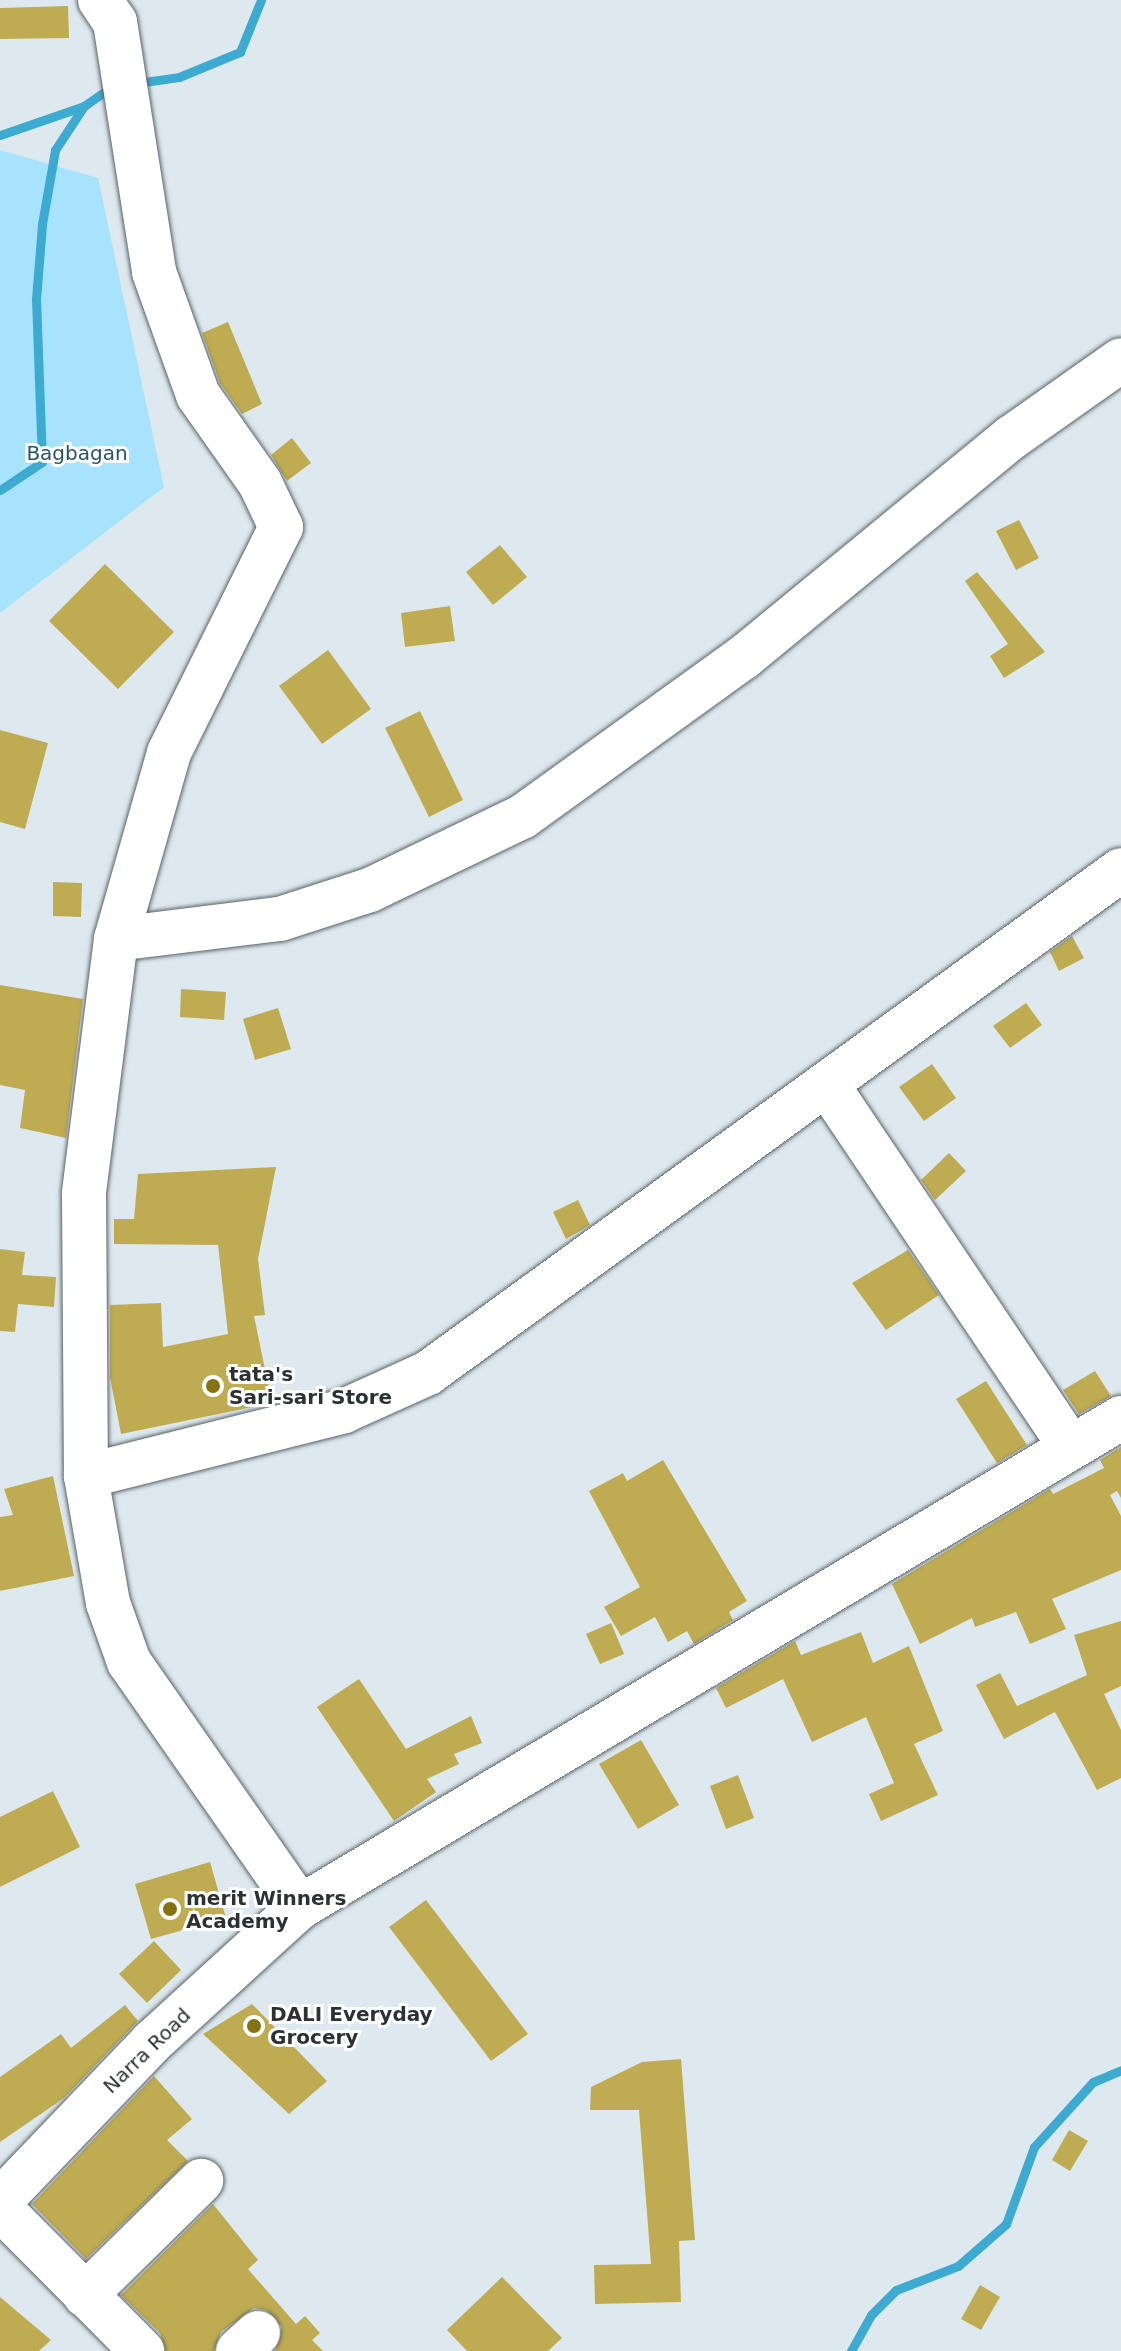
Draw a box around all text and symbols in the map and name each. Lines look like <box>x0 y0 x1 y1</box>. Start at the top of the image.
park label: Bagbagan <box>26 441 128 465</box>
place label: tata's Sari-sari Store <box>229 1362 392 1409</box>
marker: tata's Sari-sari Store <box>204 1377 222 1395</box>
place label: merit Winners Academy <box>186 1886 346 1933</box>
marker: merit Winners Academy <box>161 1900 179 1918</box>
place label: DALI Everyday Grocery <box>270 2002 433 2049</box>
street label: Narra Road <box>98 2003 196 2099</box>
marker: DALI Everyday Grocery <box>245 2017 263 2035</box>

